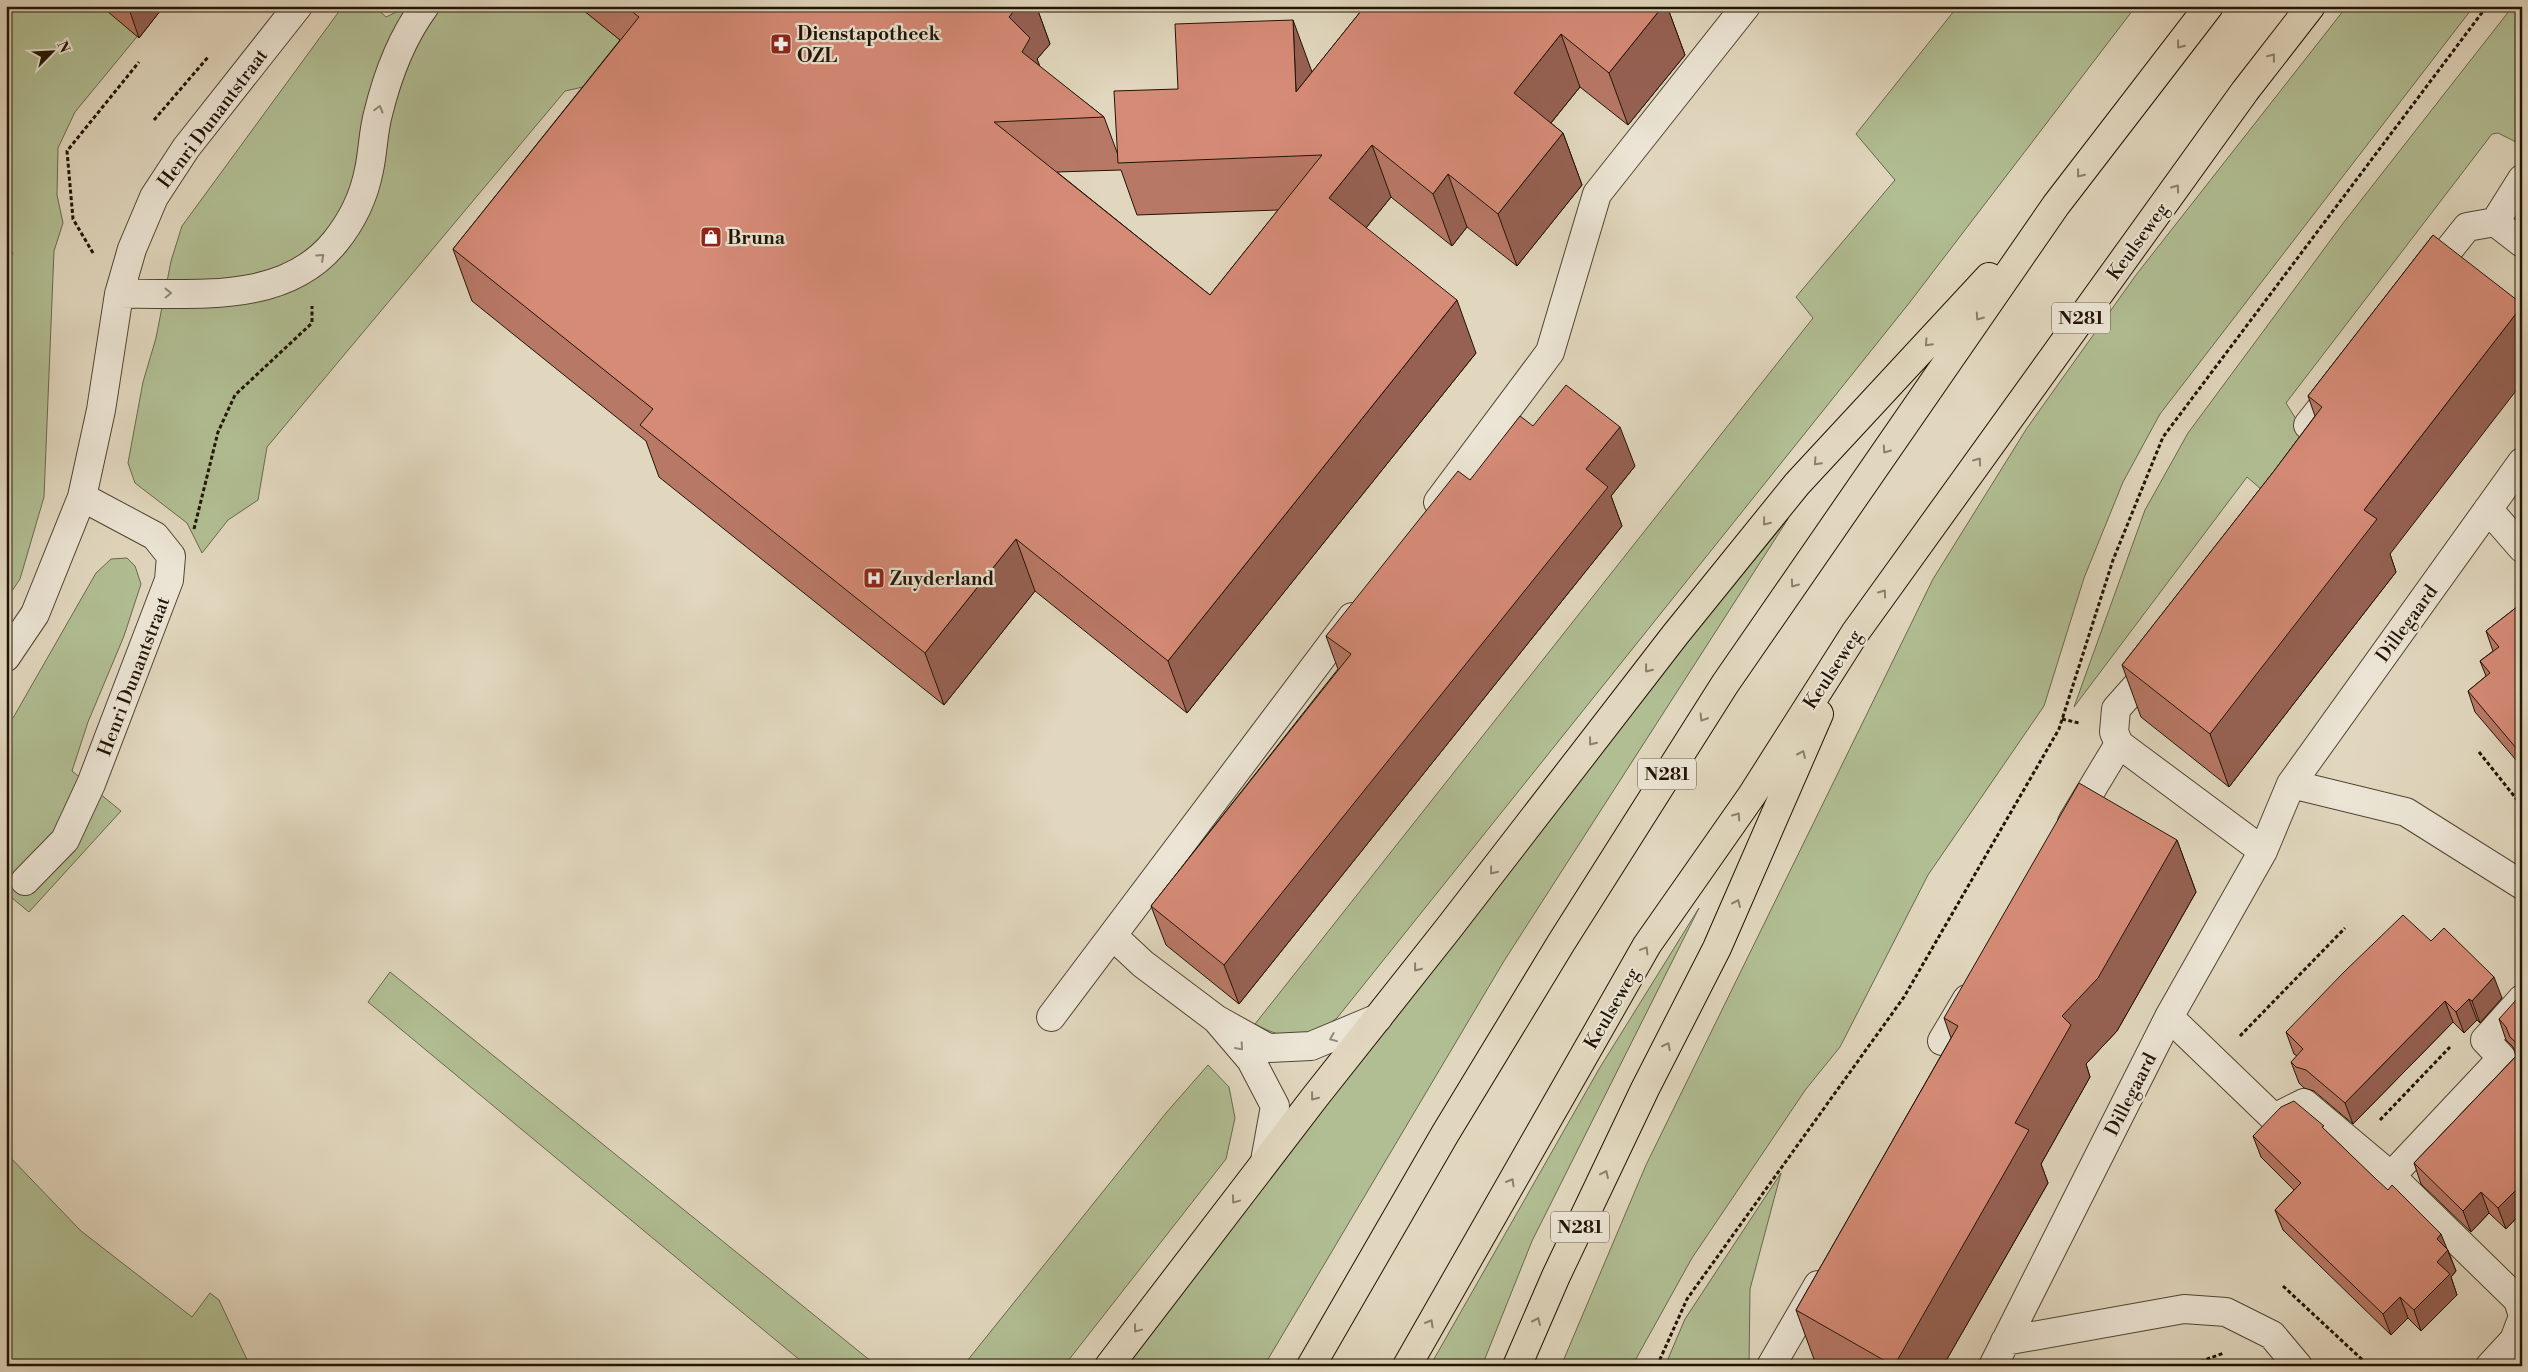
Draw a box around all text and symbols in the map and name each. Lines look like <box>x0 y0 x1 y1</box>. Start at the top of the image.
place label: Dienstapotheek OZL <box>797 22 941 68</box>
north arrow <box>28 28 78 78</box>
pharmacy icon: Dienstapotheek OZL <box>769 32 793 56</box>
text: N <box>52 38 73 56</box>
one-way arrow <box>2177 39 2185 48</box>
street label: Henri Dunantstraat <box>152 44 273 193</box>
one-way arrow <box>2266 54 2274 63</box>
one-way arrow <box>374 106 384 114</box>
one-way arrow <box>2077 168 2086 177</box>
one-way arrow <box>2170 184 2179 194</box>
street label: Keulseweg <box>2102 198 2174 285</box>
shop icon: Bruna <box>699 225 723 249</box>
place label: Bruna <box>727 226 786 250</box>
one-way arrow <box>316 254 325 263</box>
one-way arrow <box>164 288 172 298</box>
road number: N281 <box>2052 302 2110 334</box>
one-way arrow <box>1976 311 1985 320</box>
one-way arrow <box>1925 337 1934 346</box>
one-way arrow <box>1883 444 1892 454</box>
one-way arrow <box>1814 456 1823 465</box>
one-way arrow <box>1972 458 1981 467</box>
one-way arrow <box>1764 516 1772 525</box>
hospital icon: Zuyderland <box>862 566 886 590</box>
place label: Zuyderland <box>890 567 994 591</box>
one-way arrow <box>1791 578 1800 587</box>
street label: Dillegaard <box>2371 580 2443 667</box>
one-way arrow <box>1877 589 1886 599</box>
street label: Henri Dunantstraat <box>92 593 175 759</box>
street label: Keulseweg <box>1798 625 1868 714</box>
one-way arrow <box>1646 663 1654 672</box>
one-way arrow <box>1699 713 1709 722</box>
one-way arrow <box>1589 736 1597 745</box>
one-way arrow <box>1795 750 1806 759</box>
road number: N281 <box>1638 759 1696 790</box>
one-way arrow <box>1731 813 1740 822</box>
one-way arrow <box>1490 865 1498 874</box>
one-way arrow <box>1730 899 1741 908</box>
one-way arrow <box>1638 947 1648 956</box>
one-way arrow <box>1415 962 1423 971</box>
street label: Keulseweg <box>1579 963 1645 1054</box>
one-way arrow <box>1329 1031 1338 1042</box>
one-way arrow <box>1234 1042 1243 1051</box>
one-way arrow <box>1661 1042 1671 1051</box>
street label: Dillegaard <box>2100 1049 2162 1140</box>
one-way arrow <box>1311 1092 1320 1101</box>
one-way arrow <box>1599 1170 1609 1179</box>
one-way arrow <box>1505 1178 1515 1187</box>
one-way arrow <box>1233 1194 1241 1203</box>
road number: N281 <box>1551 1212 1609 1242</box>
one-way arrow <box>1530 1317 1541 1326</box>
one-way arrow <box>1424 1319 1434 1328</box>
one-way arrow <box>1134 1324 1143 1333</box>

